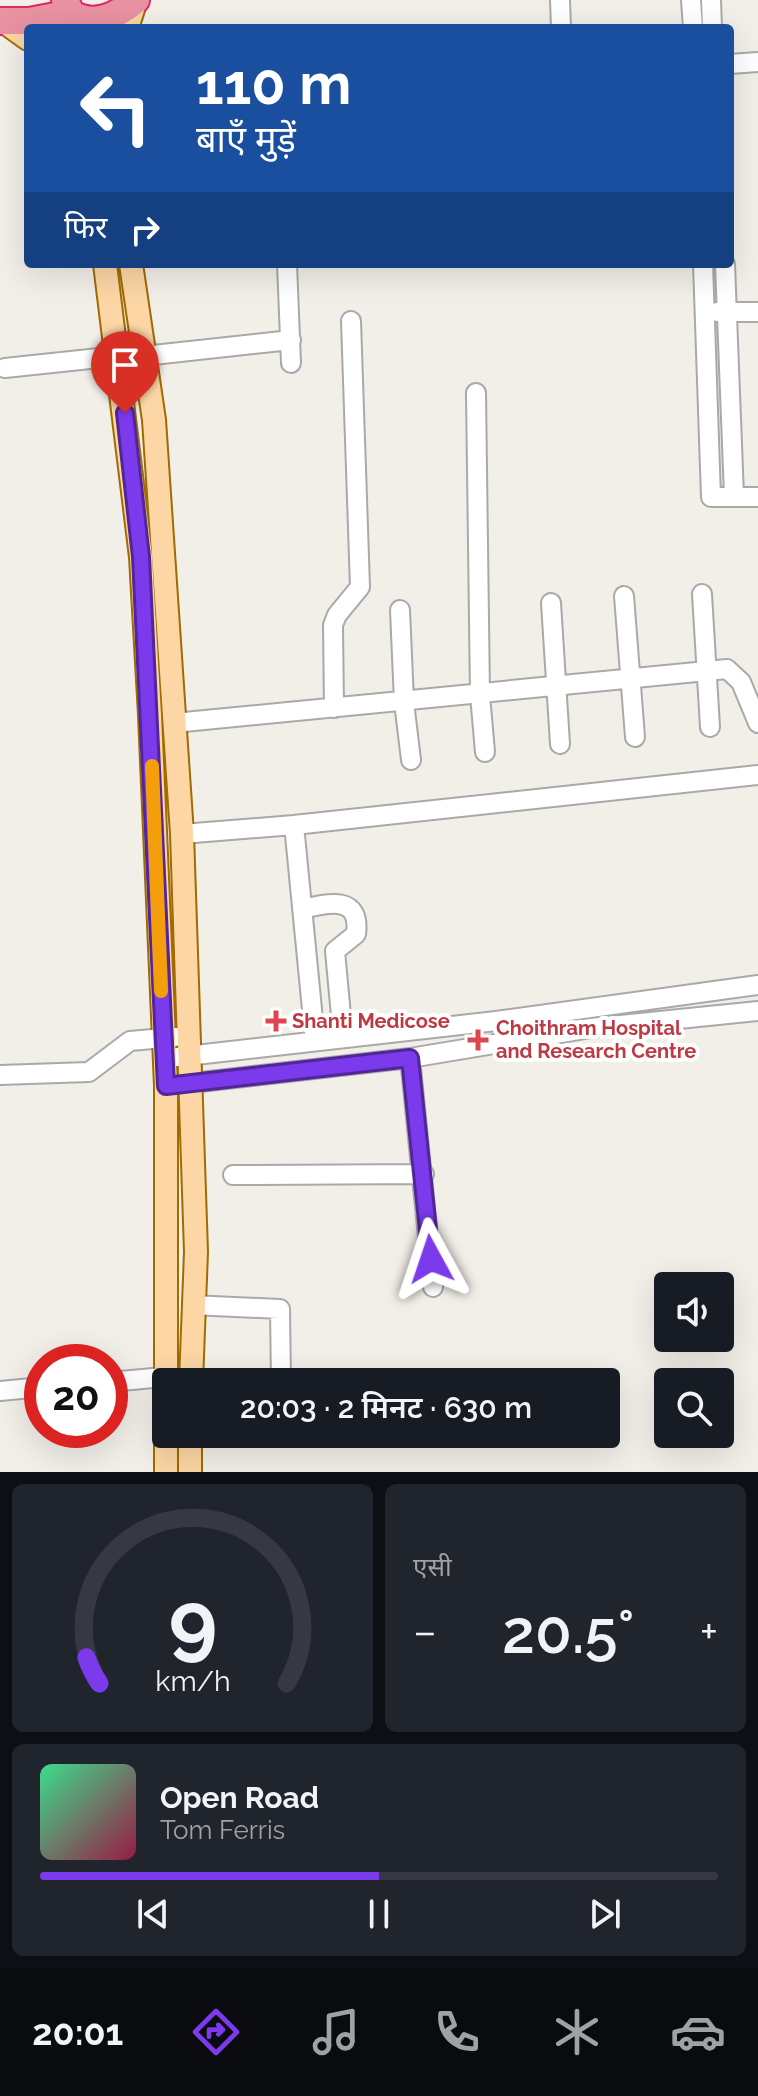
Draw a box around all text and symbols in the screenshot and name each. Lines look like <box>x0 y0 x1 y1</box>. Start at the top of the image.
text: 110 m <box>196 51 351 117</box>
icon: left <box>64 56 168 160</box>
text: बाएँ मुड़ें <box>196 118 296 160</box>
icon: right <box>123 208 167 252</box>
text: फिर <box>64 210 107 245</box>
pin <box>91 331 159 413</box>
icon: arrive <box>103 343 147 387</box>
place label: Shanti Medicose <box>292 1009 450 1033</box>
marker: Shanti Medicose <box>267 1012 285 1030</box>
place label: Choithram Hospital and Research Centre <box>496 1016 696 1063</box>
marker: Choithram Hospital and Research Centre <box>467 1029 489 1051</box>
position arrow <box>389 1217 473 1301</box>
map controls <box>654 1272 734 1448</box>
button: sound <box>654 1272 734 1352</box>
speed limit sign: 20 <box>24 1344 128 1448</box>
button: search <box>654 1368 734 1448</box>
text: 20:03 · 2 मिनट · 630 m <box>240 1390 532 1425</box>
text: एसी <box>413 1552 452 1582</box>
text: 9 <box>168 1572 217 1669</box>
text: 20.5° <box>502 1597 634 1667</box>
text: − <box>413 1606 437 1657</box>
text: + <box>700 1606 718 1657</box>
text: km/h <box>155 1664 230 1698</box>
text: Open Road <box>160 1780 319 1815</box>
text: Tom Ferris <box>160 1815 285 1845</box>
icon: previous <box>131 1892 175 1936</box>
icon: pause <box>357 1892 401 1936</box>
icon: next <box>583 1892 627 1936</box>
icon: directions <box>188 2004 244 2060</box>
icon: music <box>308 2004 364 2060</box>
icon: phone <box>429 2004 485 2060</box>
icon: climate <box>549 2004 605 2060</box>
icon: car <box>670 2004 726 2060</box>
text: 20:01 <box>32 2011 123 2053</box>

